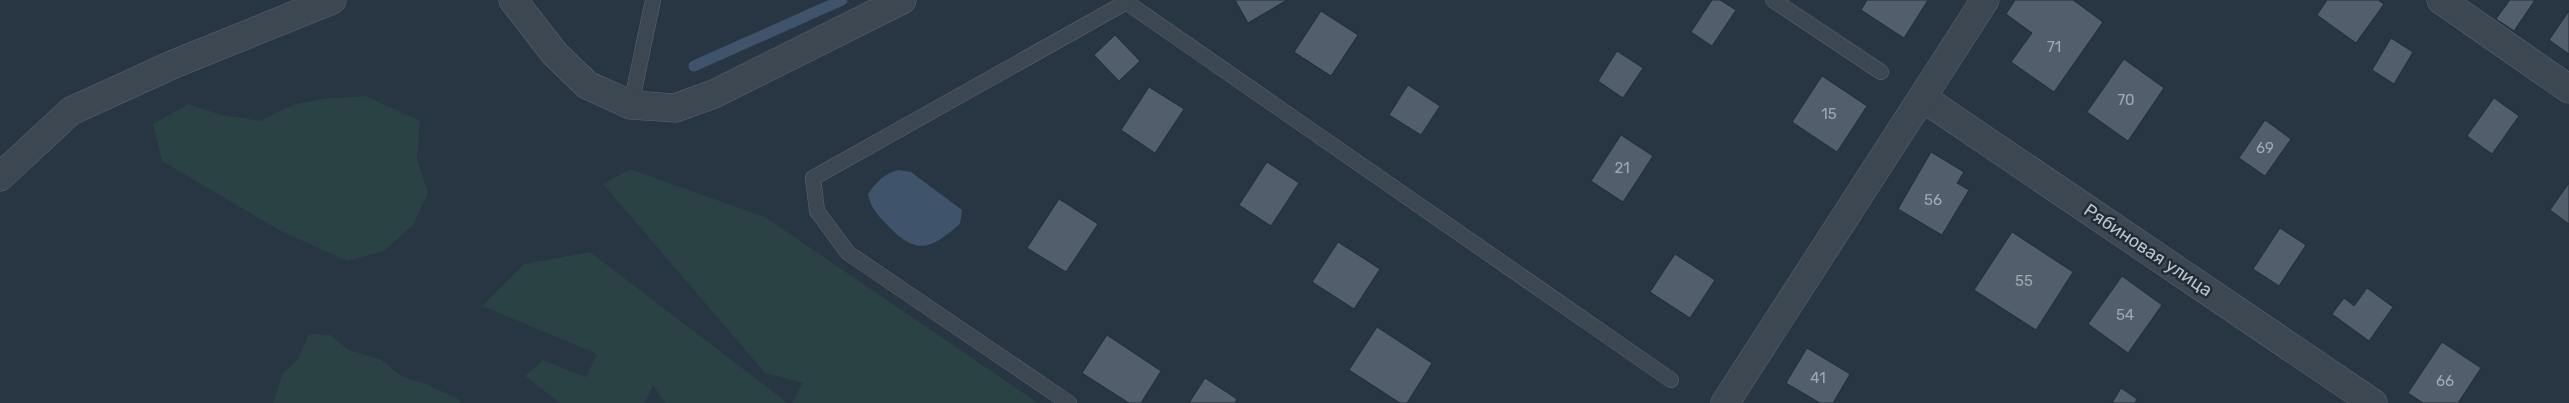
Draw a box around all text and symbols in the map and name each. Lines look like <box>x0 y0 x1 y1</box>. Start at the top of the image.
house number: 71 <box>2047 38 2061 56</box>
house number: 70 <box>2117 91 2135 109</box>
house number: 15 <box>1821 105 1837 123</box>
house number: 69 <box>2256 139 2274 157</box>
house number: 21 <box>1614 159 1630 177</box>
house number: 56 <box>1924 191 1942 209</box>
street label: Рябиновая улица <box>2080 199 2216 301</box>
house number: 55 <box>2015 272 2033 290</box>
house number: 54 <box>2116 306 2134 324</box>
house number: 41 <box>1810 369 1826 387</box>
house number: 66 <box>2436 372 2454 390</box>

